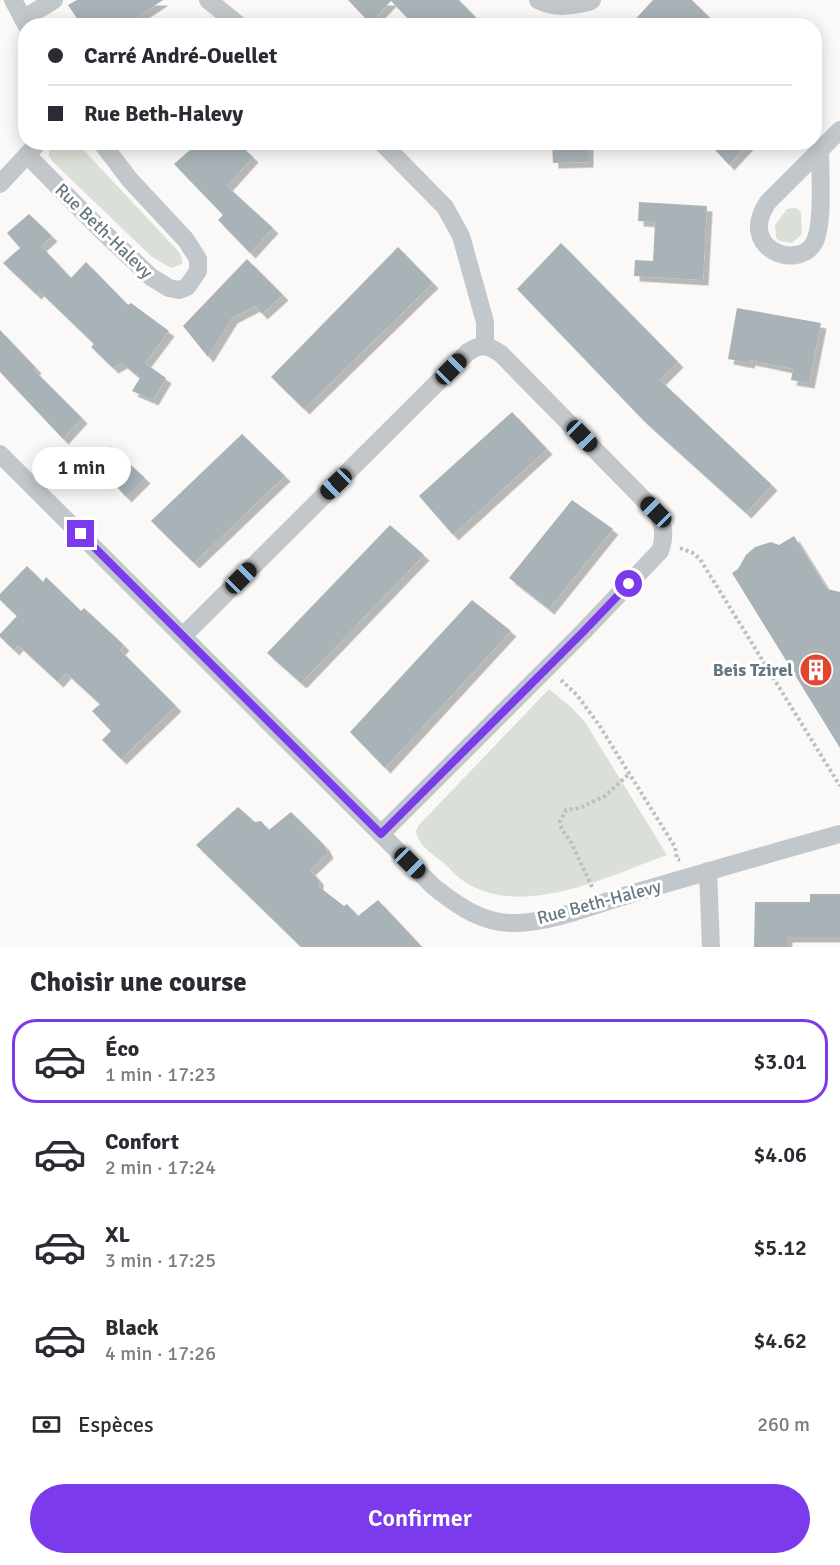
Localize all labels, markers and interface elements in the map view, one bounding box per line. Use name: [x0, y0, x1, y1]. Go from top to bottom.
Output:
text: Carré André-Ouellet: [84, 42, 277, 69]
text: Rue Beth-Halevy: [84, 100, 243, 127]
street label: Rue Beth-Halevy: [51, 179, 158, 284]
car: [432, 350, 470, 388]
car: [563, 417, 601, 455]
callout: 1 min: [32, 447, 130, 489]
text: 1 min: [58, 455, 105, 480]
car: [317, 465, 355, 503]
car: [637, 493, 675, 531]
route end: [67, 520, 94, 547]
car: [222, 559, 260, 597]
route start: [615, 570, 642, 597]
building icon: Beis Tzirel: [798, 652, 834, 688]
place label: Beis Tzirel: [713, 659, 793, 681]
car: [391, 844, 429, 882]
street label: Rue Beth-Halevy: [535, 875, 664, 929]
text: Choisir une course: [30, 966, 247, 999]
icon: car: [33, 1034, 87, 1088]
text: Éco: [105, 1035, 139, 1062]
text: $3.01: [753, 1048, 807, 1075]
text: 1 min · 17:23: [105, 1062, 216, 1087]
icon: car: [33, 1127, 87, 1181]
text: Confort: [105, 1128, 179, 1155]
text: $4.06: [753, 1141, 807, 1168]
text: 2 min · 17:24: [105, 1155, 216, 1180]
icon: car: [33, 1220, 87, 1274]
text: XL: [105, 1221, 130, 1248]
text: $5.12: [753, 1234, 807, 1261]
text: 3 min · 17:25: [105, 1248, 216, 1273]
icon: car: [33, 1313, 87, 1367]
text: Black: [105, 1314, 159, 1341]
text: $4.62: [753, 1327, 807, 1354]
text: 4 min · 17:26: [105, 1341, 216, 1366]
icon: cash: [30, 1408, 63, 1441]
text: Espèces: [78, 1411, 154, 1438]
text: 260 m: [757, 1412, 810, 1437]
button: Confirmer: [30, 1484, 810, 1553]

